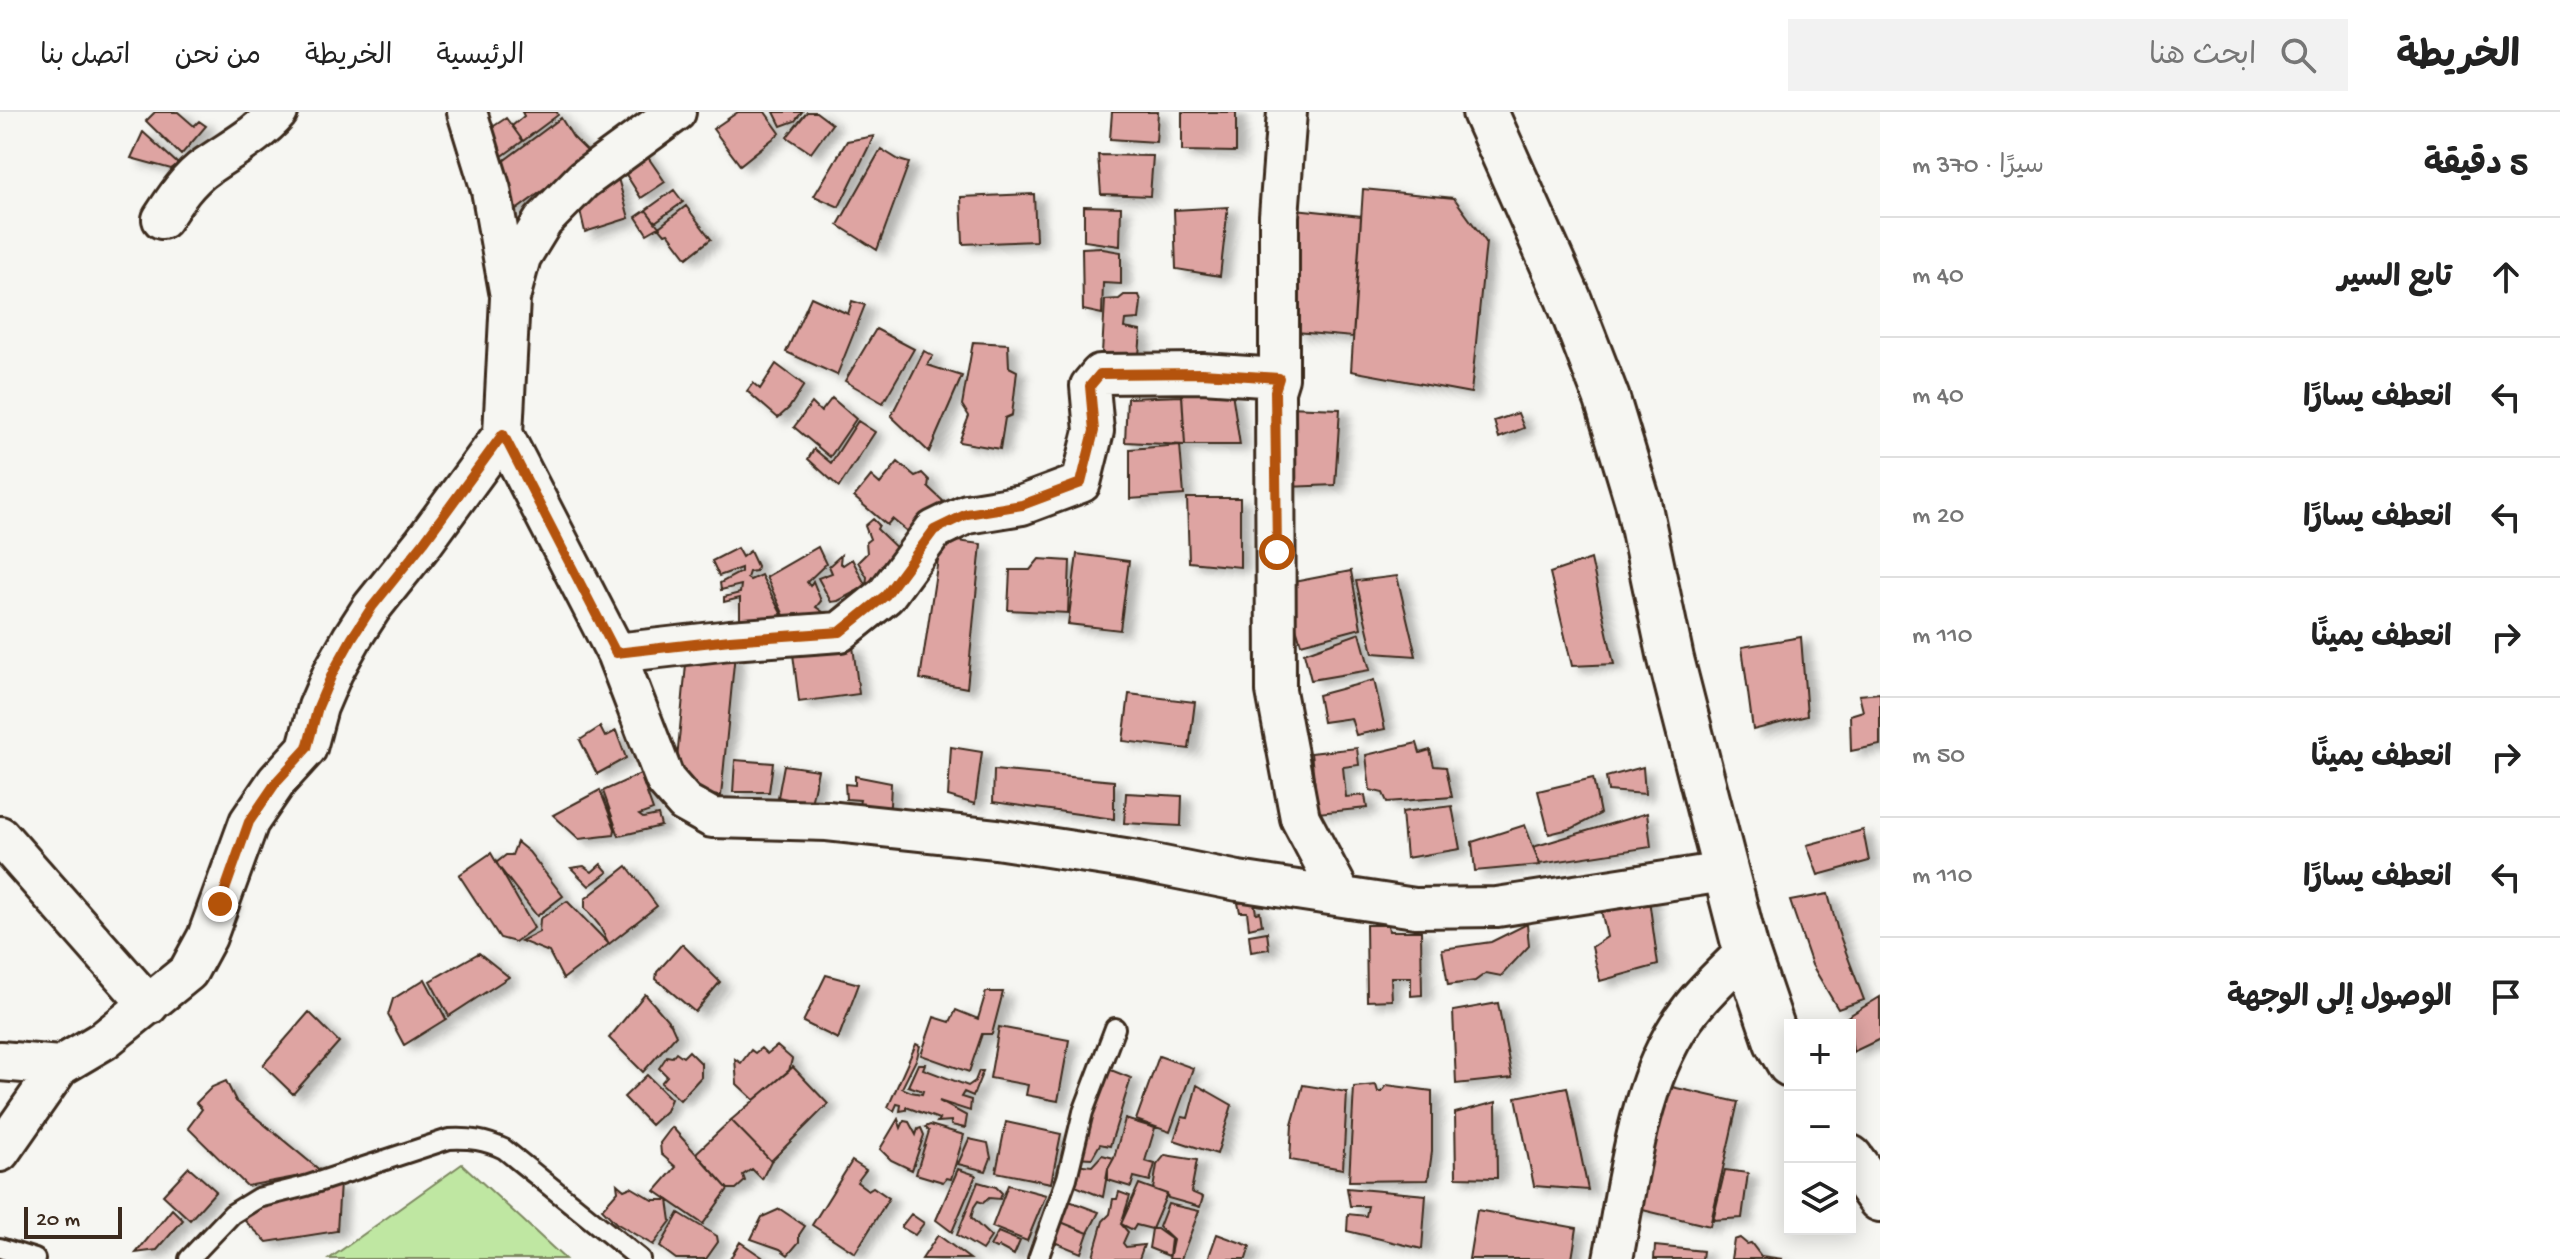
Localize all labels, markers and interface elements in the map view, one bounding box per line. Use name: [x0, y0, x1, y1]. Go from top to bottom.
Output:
search box: [1788, 19, 2348, 91]
icon: search: [2276, 33, 2320, 77]
text: الخريطة: [2396, 37, 2520, 81]
text: ابحث هنا: [2149, 40, 2256, 75]
text: اتصل بنا: [40, 41, 130, 74]
text: من نحن: [174, 41, 261, 74]
text: الخريطة: [305, 41, 392, 74]
text: الرئيسية: [436, 41, 524, 74]
text: 5 دقيقة: [2424, 147, 2528, 187]
text: سيرًا · 370 m: [1912, 152, 2044, 183]
icon: ahead: [2484, 255, 2528, 299]
text: 40 m: [1912, 262, 1964, 293]
text: تابع السير: [2338, 262, 2452, 297]
icon: left: [2484, 375, 2528, 419]
text: 40 m: [1912, 382, 1964, 413]
text: انعطف يسارًا: [2303, 382, 2452, 417]
icon: left: [2484, 495, 2528, 539]
text: 20 m: [1912, 502, 1964, 533]
text: انعطف يسارًا: [2303, 502, 2452, 537]
route start: [1259, 534, 1295, 570]
icon: right: [2484, 615, 2528, 659]
text: 110 m: [1912, 622, 1972, 653]
text: انعطف يمينًا: [2311, 622, 2452, 657]
icon: right: [2484, 735, 2528, 779]
text: 50 m: [1912, 742, 1965, 773]
text: انعطف يمينًا: [2311, 742, 2452, 777]
icon: left: [2484, 855, 2528, 899]
text: 110 m: [1912, 862, 1972, 893]
text: انعطف يسارًا: [2303, 862, 2452, 897]
route end: [202, 886, 238, 922]
icon: arrive: [2484, 975, 2528, 1019]
text: الوصول إلى الوجهة: [2227, 982, 2452, 1017]
map controls: [1784, 1019, 1856, 1235]
button: +: [1784, 1019, 1856, 1091]
button: −: [1784, 1091, 1856, 1163]
button: layers: [1784, 1163, 1856, 1235]
scale bar: [24, 1203, 122, 1239]
text: 20 m: [36, 1208, 80, 1234]

